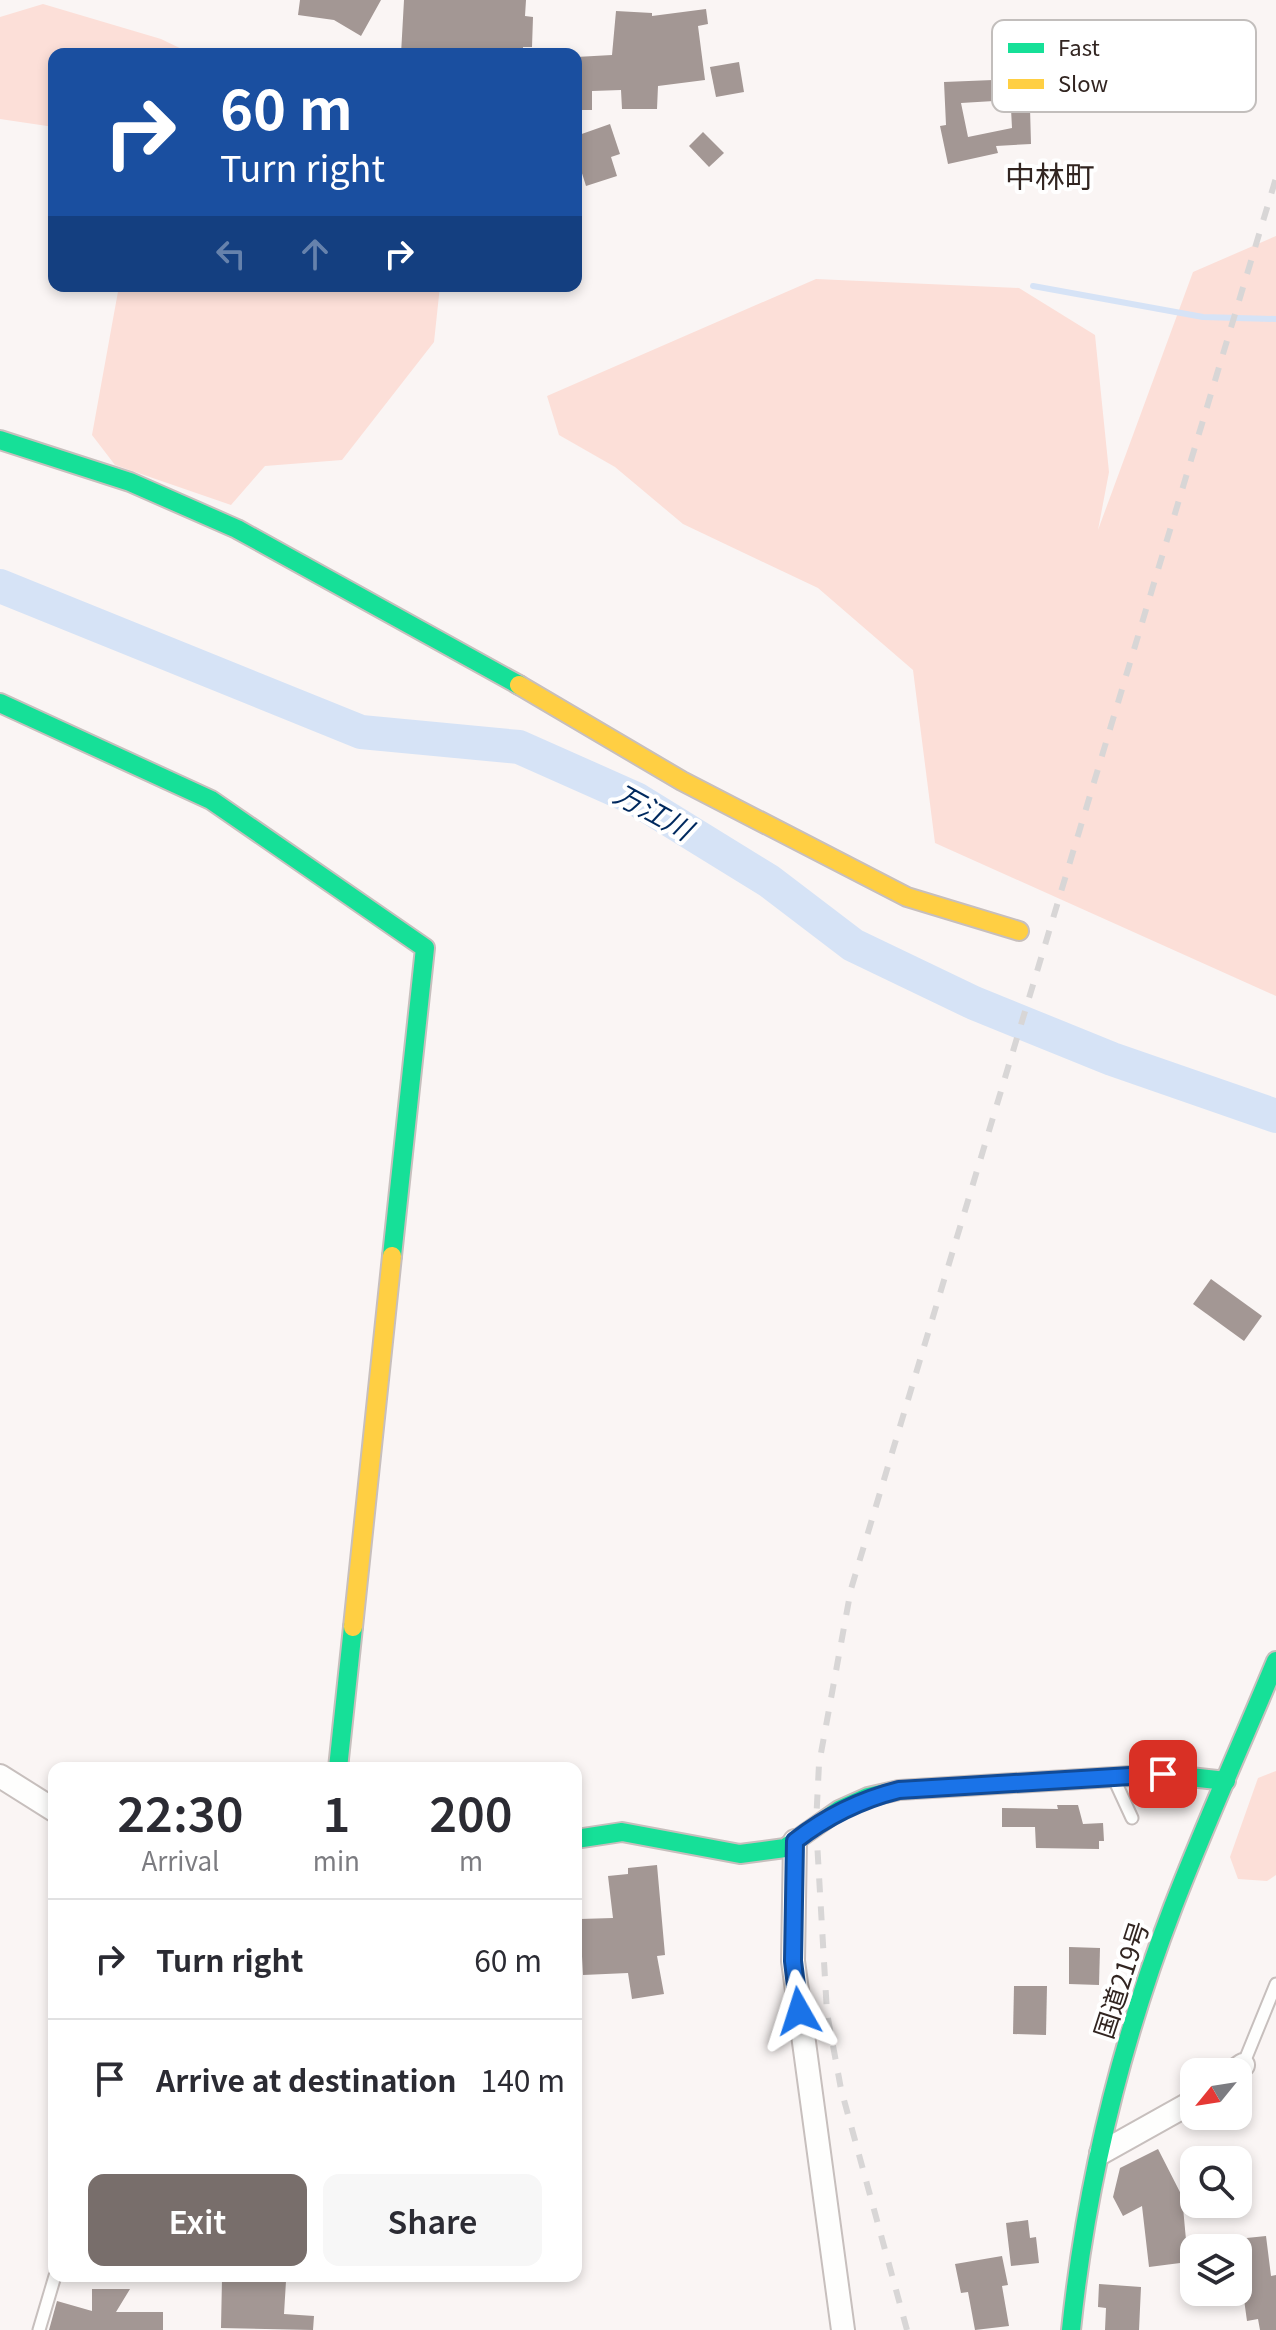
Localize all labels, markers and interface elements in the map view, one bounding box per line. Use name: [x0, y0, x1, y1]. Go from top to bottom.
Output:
legend: [992, 20, 1256, 112]
text: Fast: [1058, 30, 1100, 62]
text: 60 m: [220, 65, 353, 146]
text: Slow: [1058, 66, 1109, 98]
icon: right: [88, 80, 192, 184]
text: Turn right: [220, 140, 385, 192]
district label: 中林町: [1005, 153, 1095, 197]
icon: left: [209, 232, 253, 276]
icon: ahead: [293, 232, 337, 276]
icon: right: [377, 232, 421, 276]
water label: 万江川: [608, 772, 703, 850]
pin: [1129, 1740, 1197, 1808]
icon: arrive: [1141, 1752, 1185, 1796]
text: 22:30: [117, 1776, 244, 1846]
text: 1: [322, 1776, 350, 1846]
text: 200: [429, 1776, 513, 1846]
text: Arrival: [141, 1841, 219, 1878]
text: min: [313, 1841, 360, 1878]
text: m: [459, 1841, 483, 1878]
street label: 国道219号: [1083, 1916, 1156, 2043]
icon: right: [88, 1937, 132, 1981]
text: Turn right: [156, 1937, 303, 1981]
text: 60 m: [474, 1937, 542, 1981]
position arrow: [757, 1969, 841, 2053]
icon: arrive: [88, 2057, 132, 2101]
text: Arrive at destination: [156, 2057, 457, 2101]
text: 140 m: [481, 2057, 565, 2101]
north arrow: [1180, 2058, 1252, 2130]
map controls: [1180, 2058, 1252, 2306]
button: search: [1180, 2146, 1252, 2218]
button: Exit: [88, 2174, 307, 2266]
button: Share: [323, 2174, 542, 2266]
button: layers: [1180, 2234, 1252, 2306]

